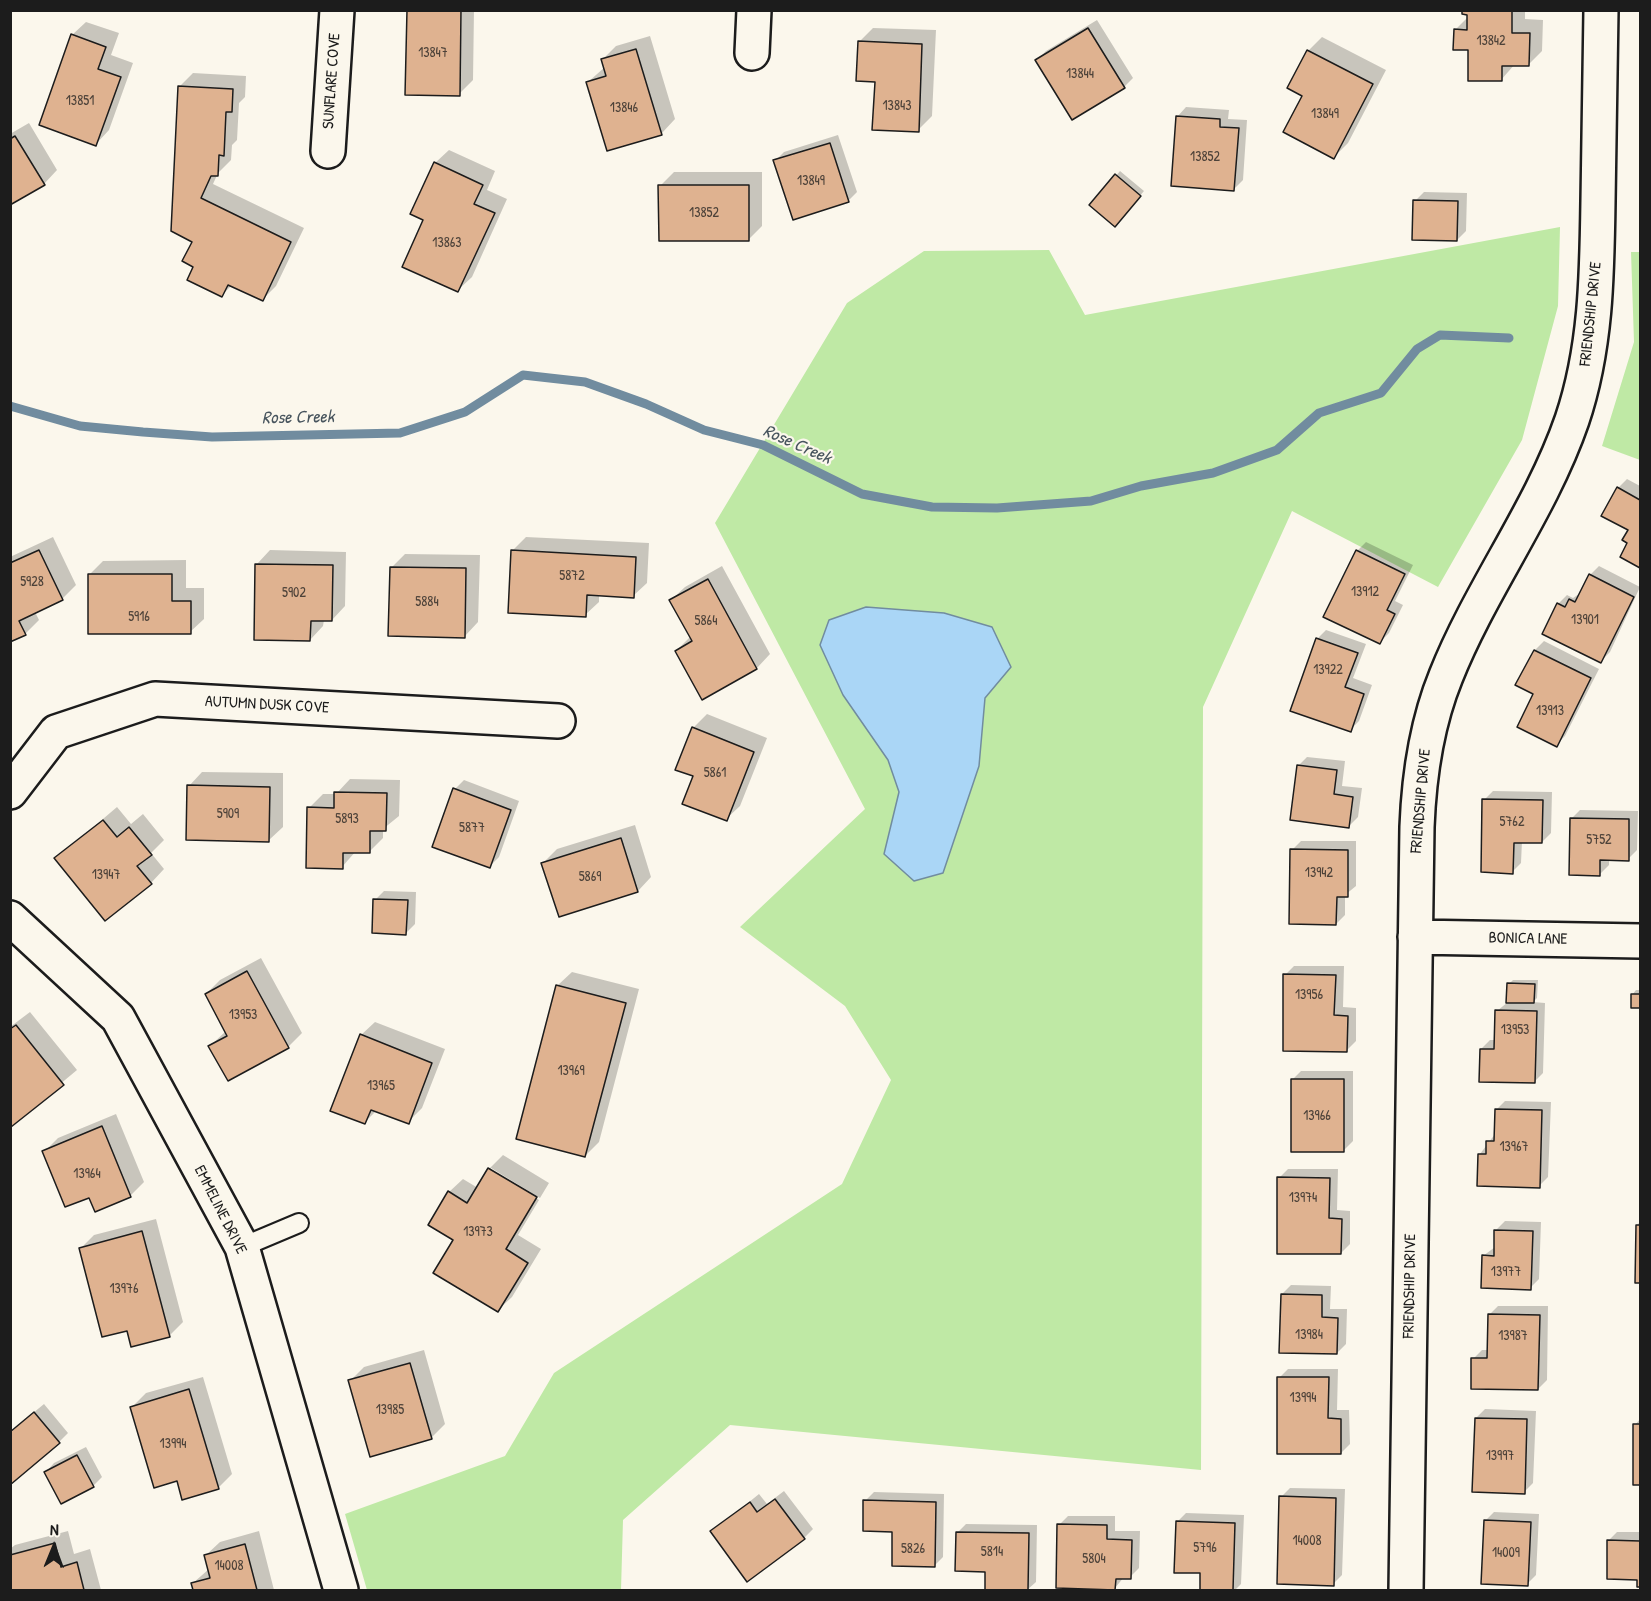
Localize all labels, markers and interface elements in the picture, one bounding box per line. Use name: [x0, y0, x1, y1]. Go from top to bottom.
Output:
street label: SUNFLARE COVE: [319, 32, 345, 130]
house number: 13842: [1476, 33, 1506, 49]
house number: 13847: [418, 45, 448, 61]
house number: 13844: [1066, 66, 1094, 82]
house number: 13851: [66, 93, 94, 109]
house number: 13843: [883, 98, 911, 114]
house number: 13846: [610, 100, 638, 116]
house number: 13849: [1311, 106, 1339, 122]
house number: 13852: [1190, 149, 1220, 165]
house number: 13849: [797, 173, 825, 189]
house number: 13852: [689, 205, 719, 221]
house number: 13863: [432, 235, 462, 251]
street label: FRIENDSHIP DRIVE: [1576, 261, 1606, 367]
water label: Rose Creek: [262, 407, 334, 429]
water label: Rose Creek: [760, 420, 834, 470]
house number: 5872: [559, 568, 585, 584]
house number: 5928: [20, 574, 44, 590]
house number: 13912: [1351, 584, 1379, 600]
house number: 5902: [282, 585, 306, 601]
house number: 5884: [415, 594, 439, 610]
house number: 5916: [128, 609, 150, 625]
house number: 13901: [1571, 612, 1599, 628]
house number: 5864: [695, 613, 717, 629]
house number: 13922: [1313, 662, 1343, 678]
street label: AUTUMN DUSK COVE: [205, 692, 329, 718]
house number: 13913: [1536, 703, 1564, 719]
street label: FRIENDSHIP DRIVE: [1407, 748, 1435, 854]
house number: 5861: [704, 765, 726, 781]
house number: 5909: [217, 806, 239, 822]
house number: 5893: [335, 811, 359, 827]
house number: 5762: [1500, 814, 1524, 830]
house number: 5877: [459, 820, 485, 836]
house number: 5752: [1586, 832, 1612, 848]
house number: 13942: [1305, 865, 1333, 881]
house number: 13947: [92, 867, 120, 883]
house number: 5869: [579, 869, 601, 885]
street label: BONICA LANE: [1488, 929, 1568, 949]
house number: 13956: [1295, 987, 1323, 1003]
house number: 13953: [229, 1007, 257, 1023]
house number: 13953: [1501, 1022, 1529, 1038]
house number: 13969: [557, 1063, 585, 1079]
house number: 13965: [367, 1078, 395, 1094]
house number: 13966: [1303, 1108, 1331, 1124]
house number: 13967: [1499, 1139, 1529, 1155]
street label: EMMELINE DRIVE: [189, 1162, 251, 1258]
house number: 13964: [73, 1166, 101, 1182]
house number: 13974: [1289, 1190, 1317, 1206]
house number: 13973: [463, 1224, 493, 1240]
street label: FRIENDSHIP DRIVE: [1399, 1233, 1421, 1339]
house number: 13977: [1491, 1264, 1521, 1280]
house number: 13976: [109, 1281, 139, 1297]
house number: 13984: [1295, 1327, 1323, 1343]
house number: 13987: [1498, 1328, 1528, 1344]
house number: 13994: [1290, 1390, 1316, 1406]
house number: 13985: [376, 1402, 404, 1418]
house number: 13994: [160, 1436, 186, 1452]
house number: 13997: [1486, 1448, 1514, 1464]
north arrow: [24, 1517, 84, 1577]
text: N: [50, 1518, 59, 1540]
house number: 14008: [1293, 1533, 1321, 1549]
house number: 5796: [1193, 1540, 1217, 1556]
house number: 5826: [901, 1541, 925, 1557]
house number: 5814: [981, 1544, 1003, 1560]
house number: 14009: [1492, 1545, 1520, 1561]
house number: 5804: [1082, 1551, 1106, 1567]
house number: 14008: [215, 1558, 243, 1574]

